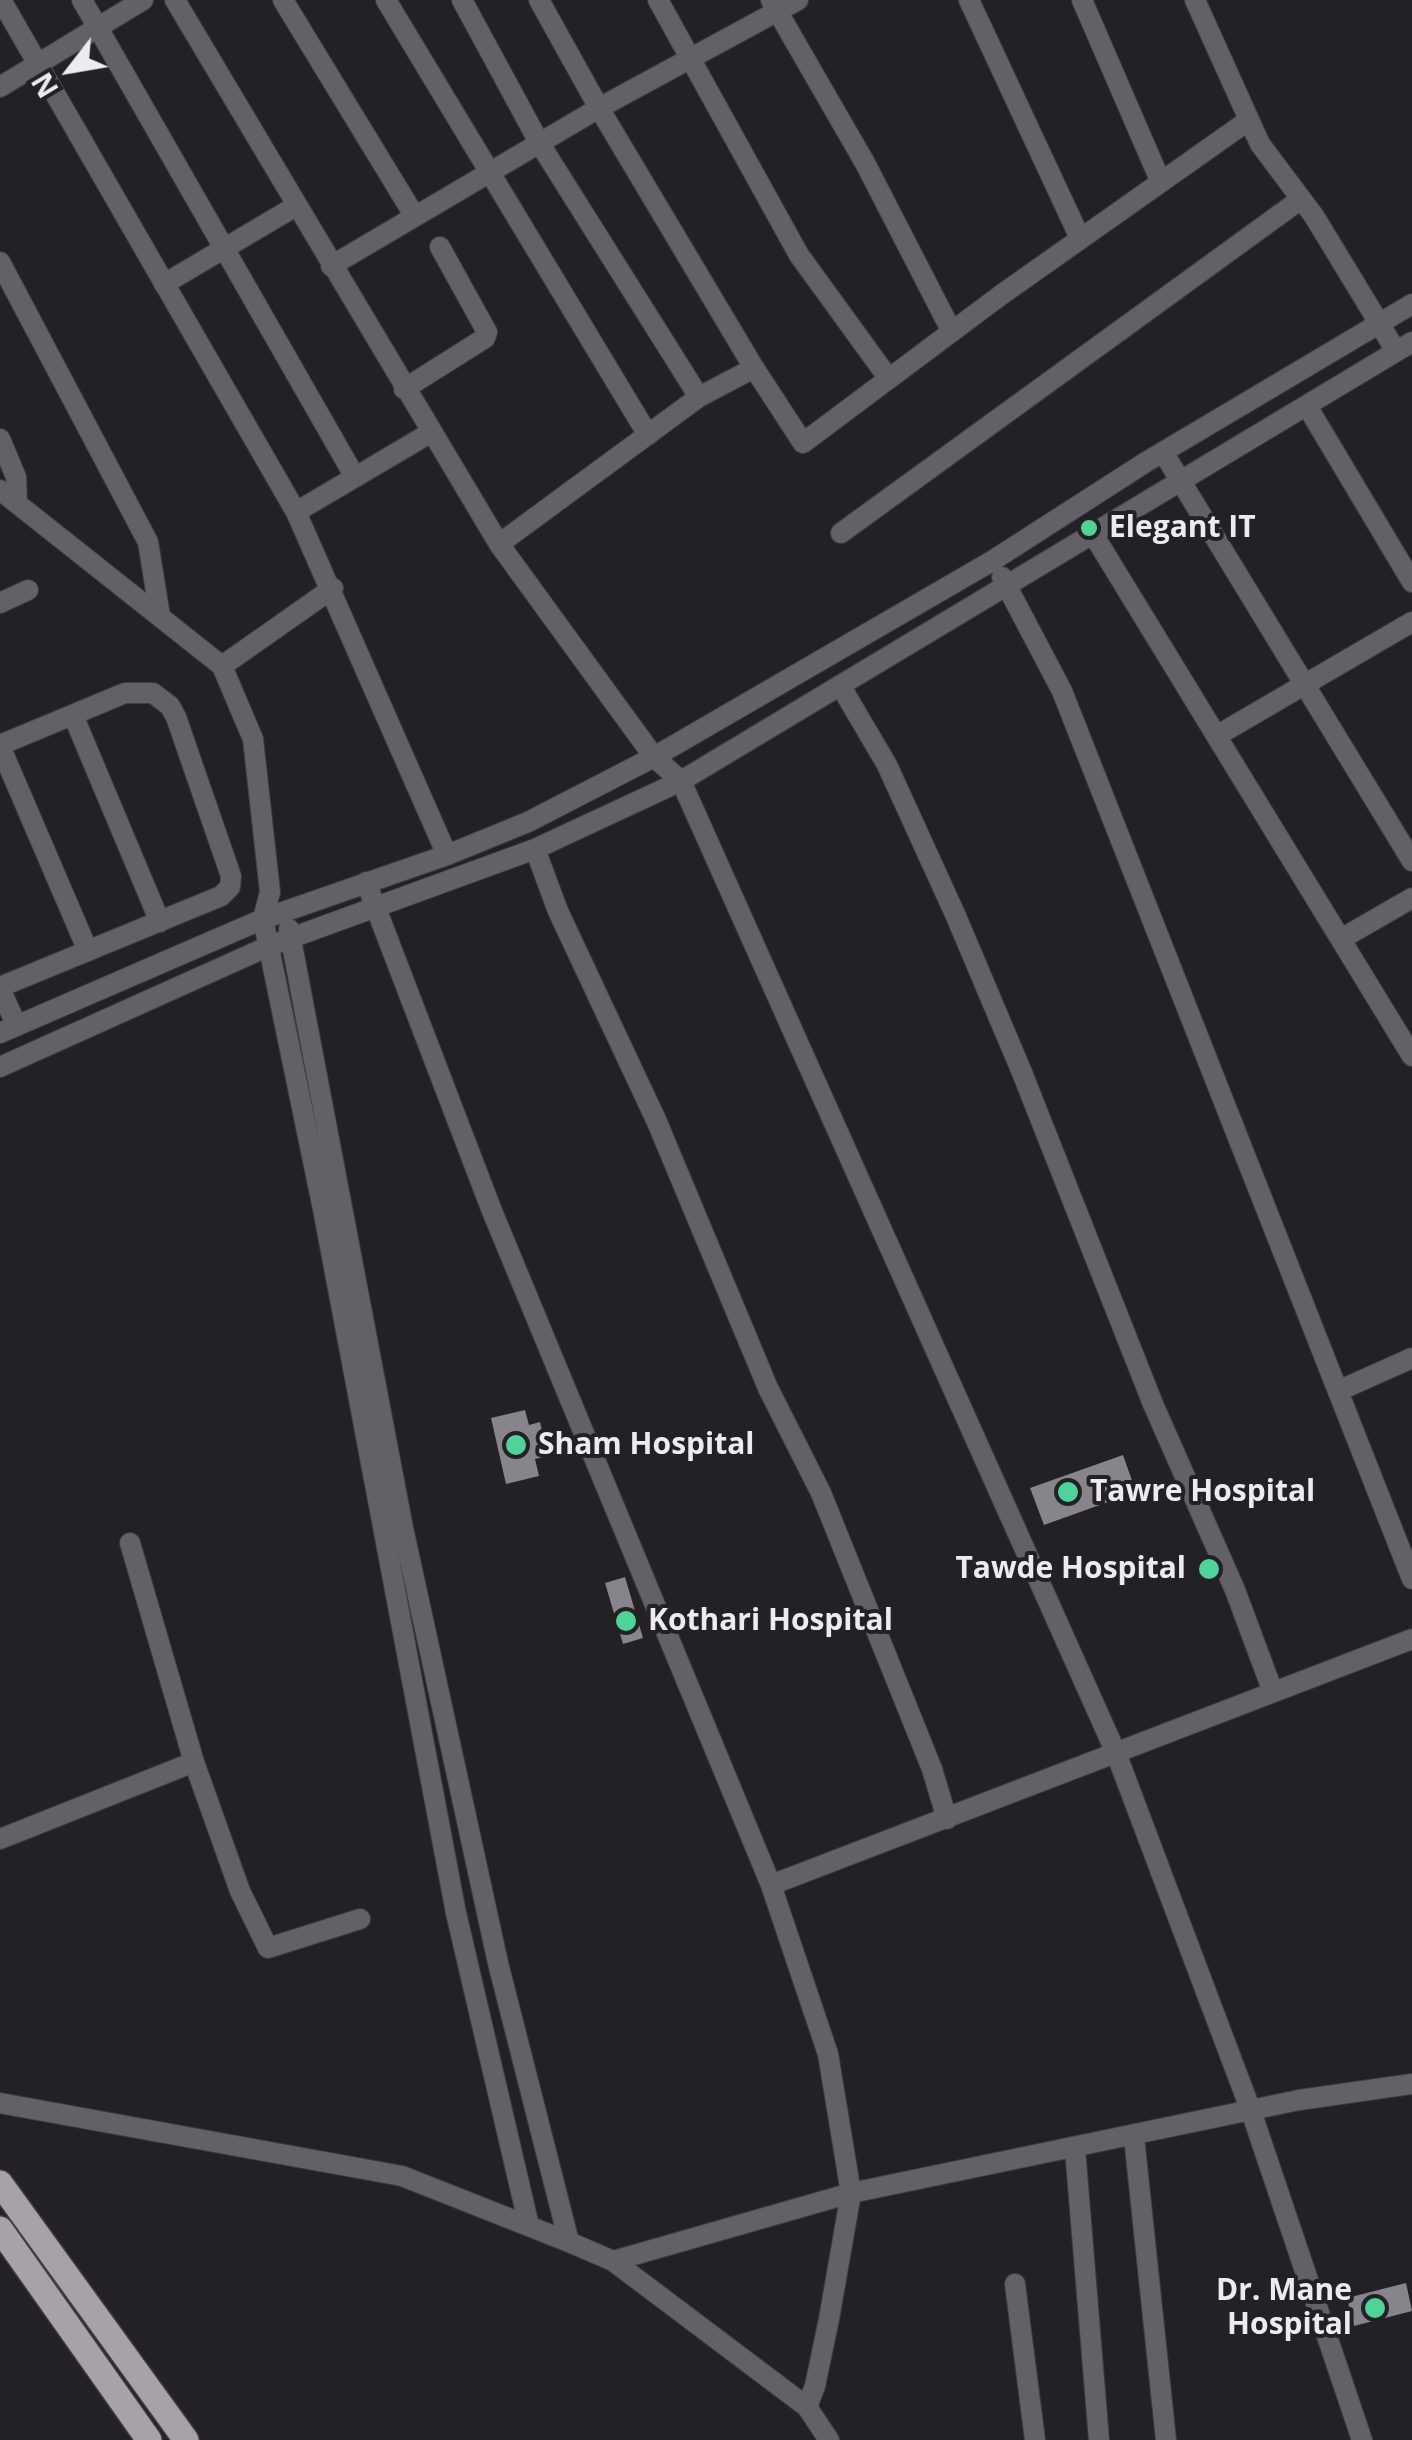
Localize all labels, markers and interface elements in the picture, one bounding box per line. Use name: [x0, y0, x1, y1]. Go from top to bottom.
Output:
north arrow: [20, 20, 120, 120]
text: N: [22, 66, 66, 105]
place label: Elegant IT: [1109, 510, 1256, 546]
marker: Elegant IT: [1078, 517, 1100, 539]
place label: Sham Hospital: [538, 1427, 754, 1463]
marker: Sham Hospital: [503, 1432, 529, 1458]
place label: Tawre Hospital: [1090, 1474, 1315, 1510]
marker: Tawre Hospital: [1055, 1479, 1081, 1505]
place label: Tawde Hospital: [955, 1551, 1186, 1587]
marker: Tawde Hospital: [1196, 1556, 1222, 1582]
place label: Kothari Hospital: [648, 1603, 893, 1639]
marker: Kothari Hospital: [613, 1608, 639, 1634]
place label: Dr. Mane Hospital: [1216, 2273, 1352, 2344]
marker: Dr. Mane Hospital: [1362, 2295, 1388, 2321]

